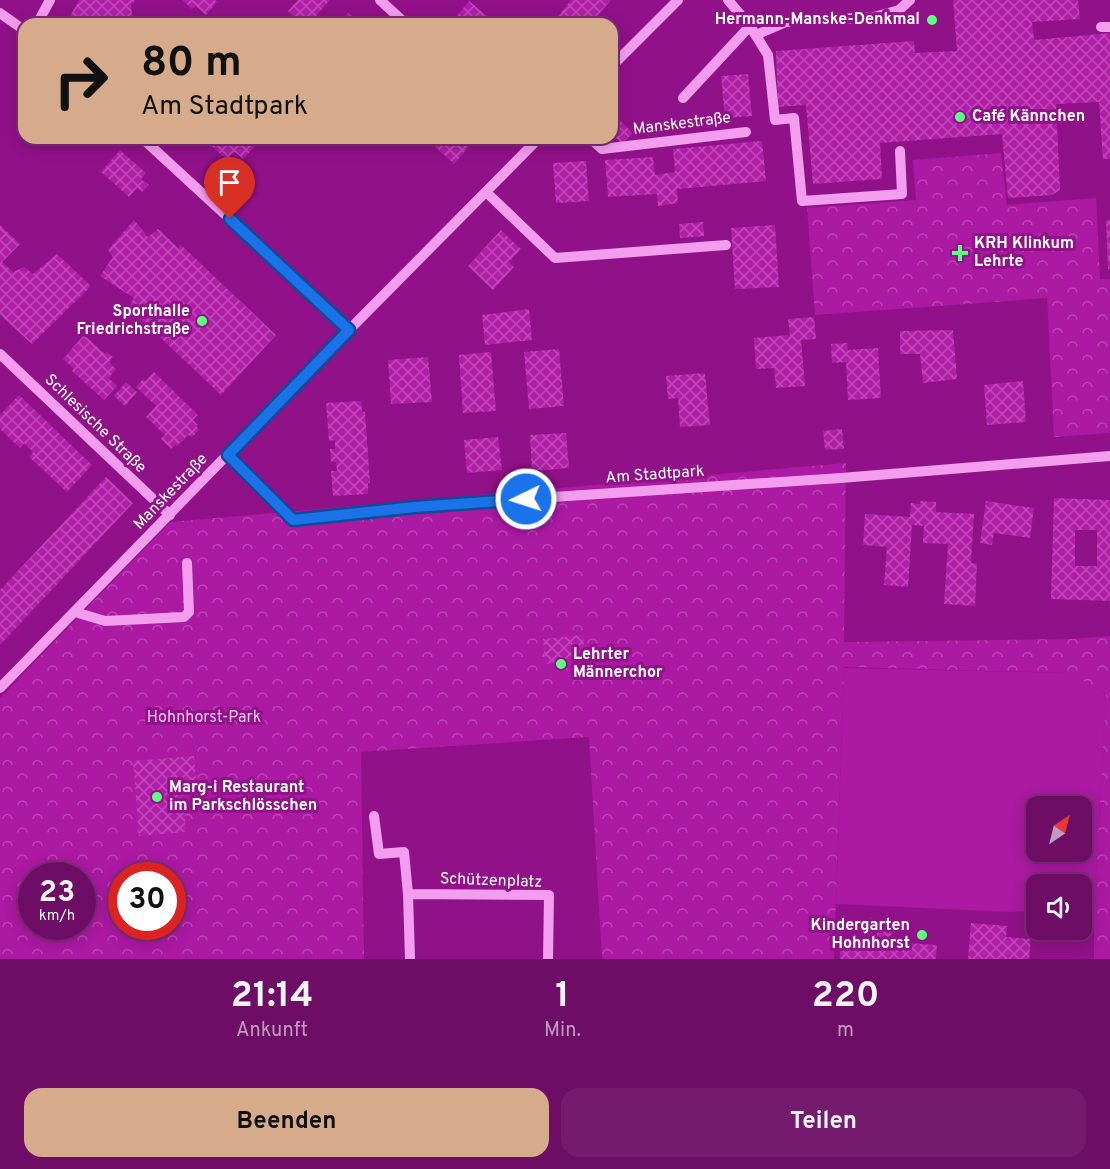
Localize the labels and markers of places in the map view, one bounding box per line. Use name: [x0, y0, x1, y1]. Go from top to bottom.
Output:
place label: Hermann-Manske-Denkmal: [715, 10, 920, 30]
marker: Hermann-Manske-Denkmal: [925, 13, 939, 27]
place label: Café Kännchen: [972, 107, 1085, 127]
marker: Café Kännchen: [953, 110, 967, 124]
pin: [204, 157, 255, 219]
place label: KRH Klinkum Lehrte: [974, 234, 1074, 272]
marker: KRH Klinkum Lehrte: [951, 244, 969, 262]
place label: Sporthalle Friedrichstraße: [77, 302, 190, 340]
marker: Sporthalle Friedrichstraße: [195, 314, 209, 328]
place label: Lehrter Männerchor: [573, 645, 663, 683]
marker: Lehrter Männerchor: [554, 657, 568, 671]
place label: Marg-i Restaurant im Parkschlösschen: [169, 778, 317, 816]
marker: Marg-i Restaurant im Parkschlösschen: [150, 790, 164, 804]
place label: Kindergarten Hohnhorst: [811, 916, 910, 954]
marker: Kindergarten Hohnhorst: [915, 928, 929, 942]

